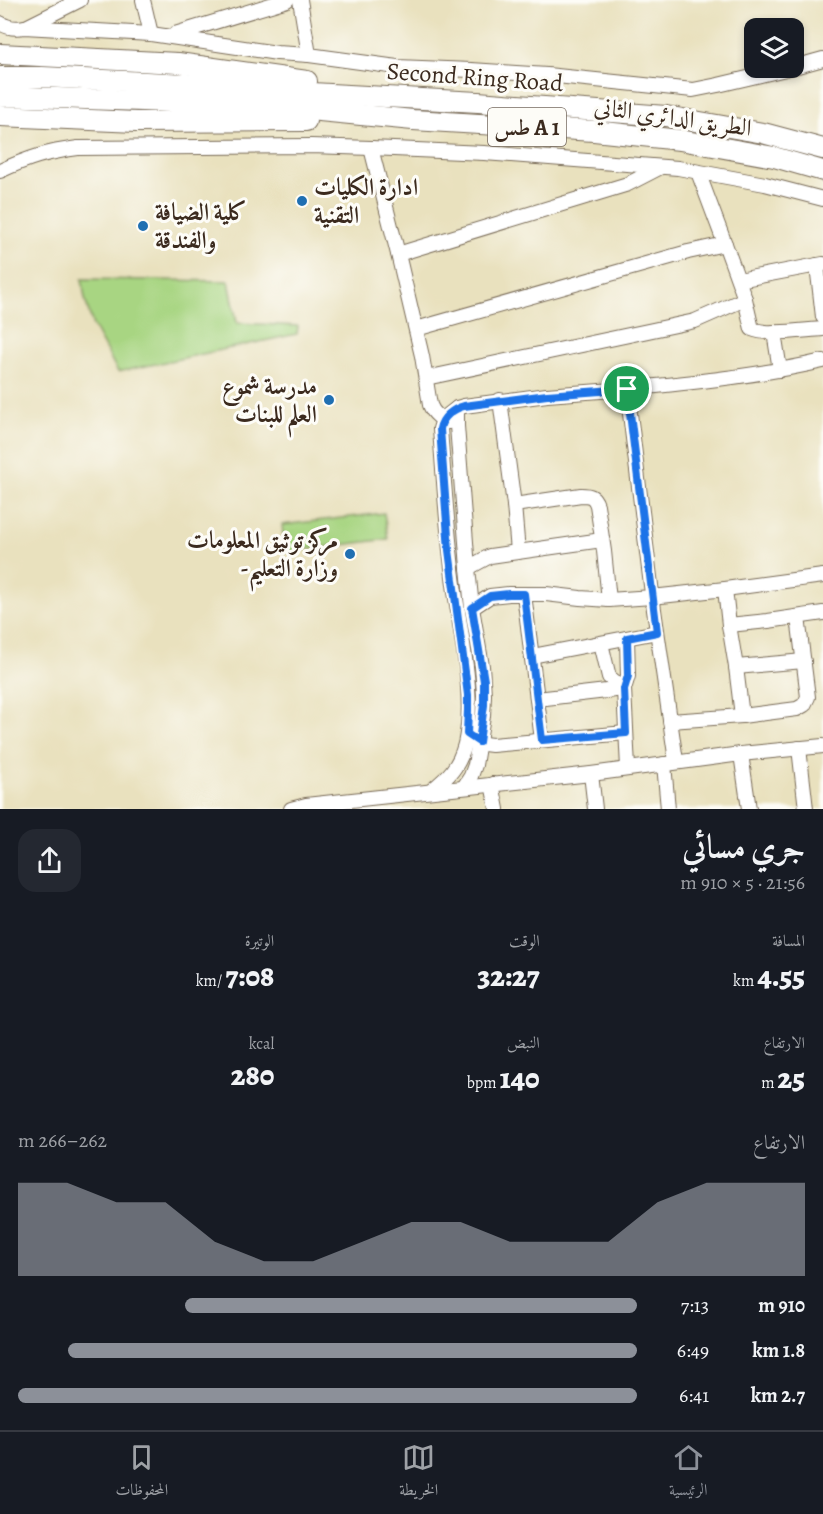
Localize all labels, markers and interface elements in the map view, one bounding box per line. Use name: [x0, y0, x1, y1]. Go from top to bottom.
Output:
map controls: [744, 18, 804, 78]
button: layers: [744, 18, 804, 78]
street label: Second Ring Road: [386, 55, 564, 99]
street label: الطريق الدائري الثاني: [592, 90, 754, 147]
road number: طس A 1: [488, 108, 566, 146]
place label: ادارة الكليات التقنية: [314, 171, 418, 231]
marker: ادارة الكليات التقنية: [295, 194, 309, 208]
place label: كلية الضيافة والفندقة: [155, 196, 247, 256]
marker: كلية الضيافة والفندقة: [136, 219, 150, 233]
pin: [601, 363, 652, 414]
place label: مدرسة شموع العلم للبنات: [222, 370, 317, 438]
icon: arrive: [610, 372, 643, 405]
marker: مدرسة شموع العلم للبنات: [322, 393, 336, 407]
place label: مركز توثيق المعلومات -وزارة التعليم: [187, 524, 338, 592]
marker: مركز توثيق المعلومات -وزارة التعليم: [343, 547, 357, 561]
text: جري مسائي: [682, 824, 805, 869]
button: share: [18, 829, 81, 892]
text: 21:56 · 5 × 910 m: [680, 869, 805, 896]
text: الوتيرة: [245, 930, 274, 952]
text: الوقت: [509, 930, 540, 952]
text: المسافة: [772, 930, 805, 952]
text: 7:08: [225, 956, 274, 996]
text: 32:27: [477, 956, 540, 996]
text: 4.55: [757, 956, 805, 996]
text: /km: [196, 970, 225, 992]
text: km: [733, 970, 757, 992]
text: النبض: [507, 1032, 540, 1054]
text: الارتفاع: [763, 1032, 805, 1054]
text: kcal: [249, 1033, 274, 1055]
text: 280: [231, 1055, 274, 1095]
text: 140: [500, 1058, 540, 1098]
text: 25: [778, 1058, 805, 1098]
text: bpm: [467, 1072, 500, 1094]
text: m: [761, 1072, 778, 1094]
text: 262–266 m: [18, 1127, 107, 1154]
text: الارتفاع: [753, 1129, 805, 1156]
text: 7:13: [681, 1292, 709, 1319]
text: 910 m: [758, 1292, 805, 1319]
text: 6:49: [677, 1337, 709, 1364]
text: 1.8 km: [752, 1337, 805, 1364]
text: 6:41: [679, 1382, 709, 1409]
text: 2.7 km: [751, 1382, 805, 1409]
tab: المحفوظات: [115, 1441, 168, 1505]
tab: الخريطة: [399, 1441, 438, 1505]
tab: الرئيسية: [669, 1441, 708, 1505]

